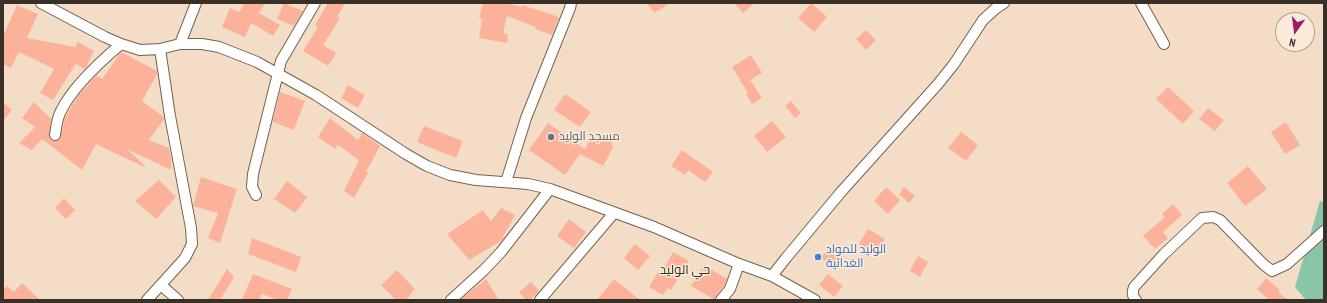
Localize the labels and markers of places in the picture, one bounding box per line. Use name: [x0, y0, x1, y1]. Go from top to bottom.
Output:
place label: مسجد الوليد: [559, 130, 620, 144]
marker: مسجد الوليد: [546, 132, 556, 142]
place label: الوليد للمواد الغدائية: [826, 243, 886, 271]
marker: الوليد للمواد الغدائية: [813, 252, 823, 262]

